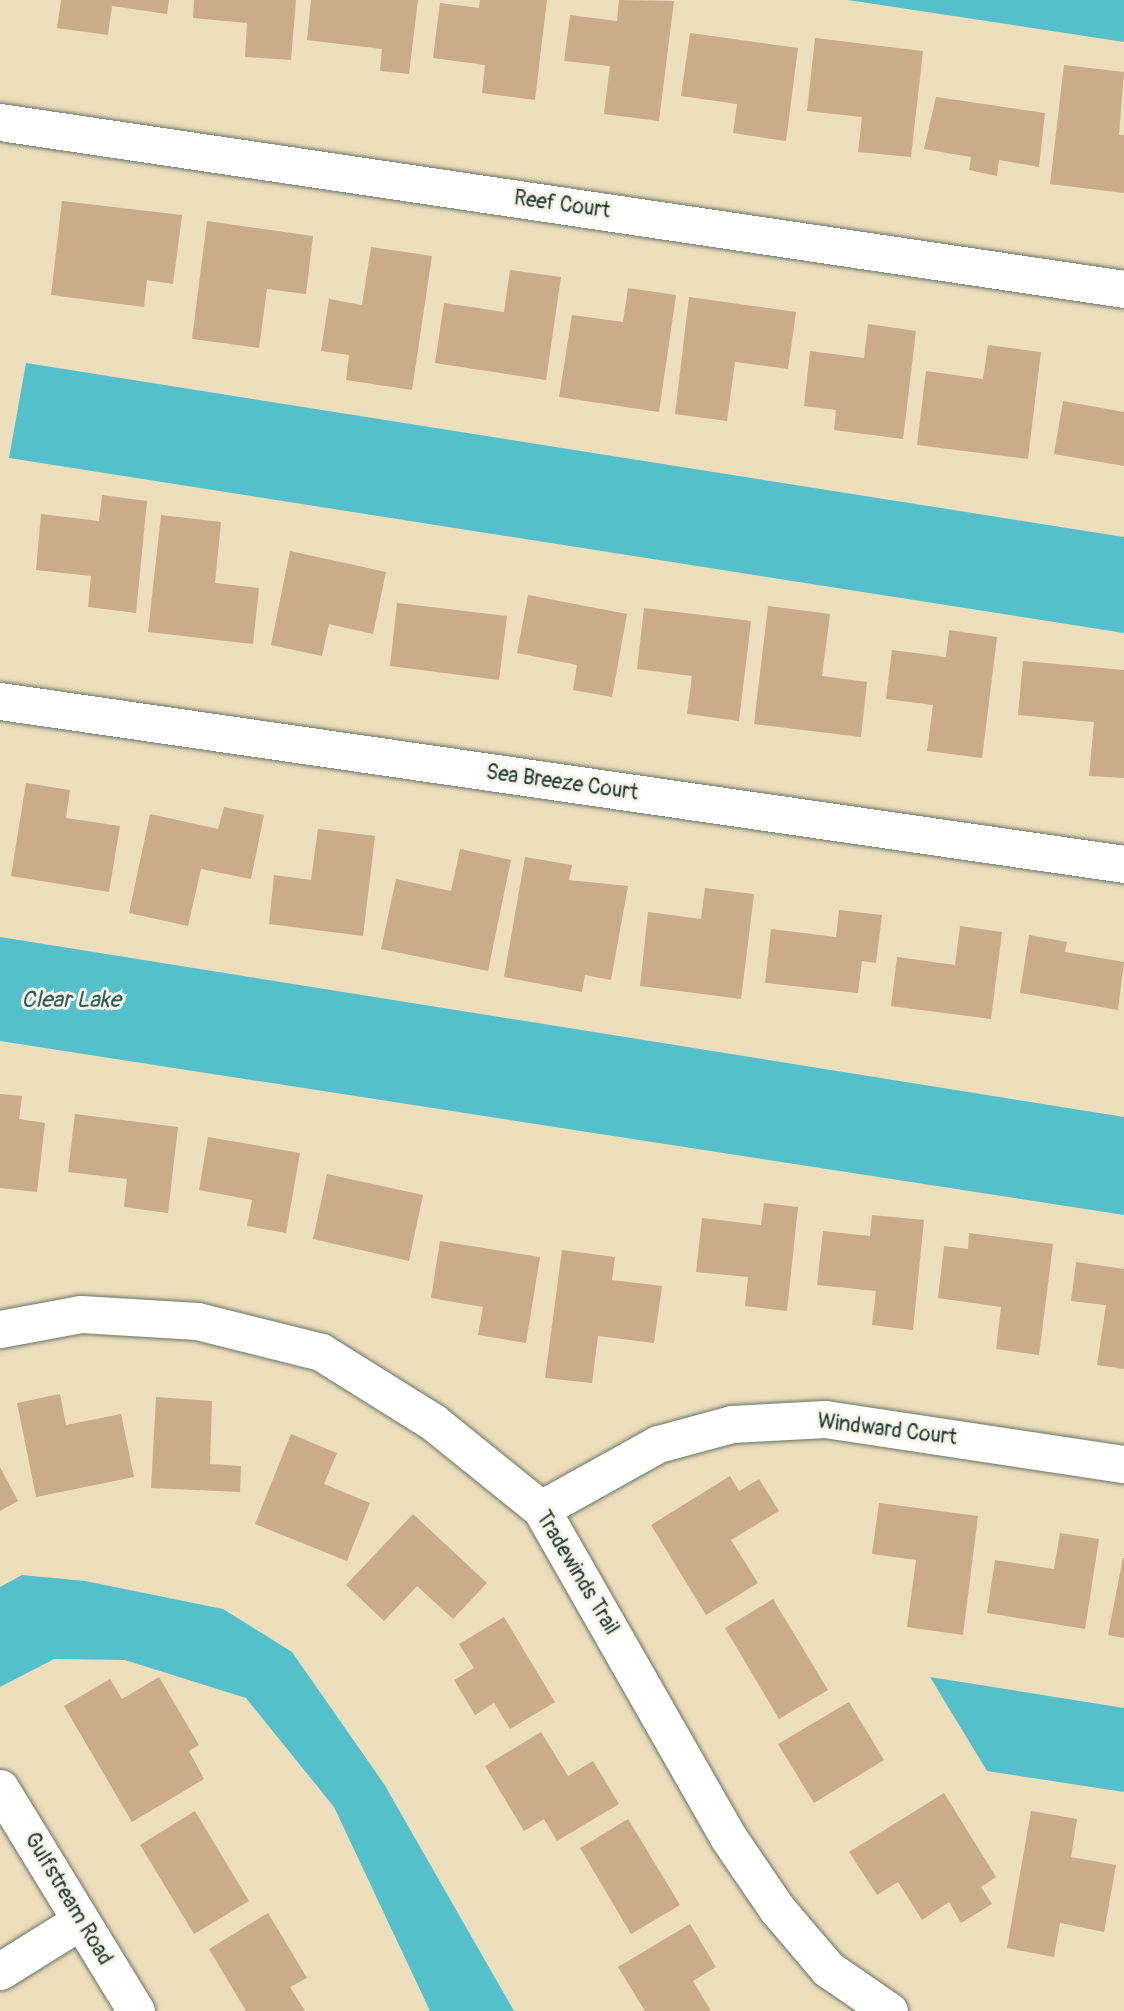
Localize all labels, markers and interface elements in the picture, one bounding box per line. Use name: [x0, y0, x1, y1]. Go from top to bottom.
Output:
street label: Reef Court: [512, 186, 612, 224]
street label: Sea Breeze Court: [484, 760, 640, 806]
water label: Clear Lake: [21, 986, 121, 1014]
street label: Windward Court: [816, 1409, 958, 1451]
street label: Tradewinds Trail: [530, 1507, 624, 1639]
street label: Gulfstream Road: [19, 1828, 117, 1970]

